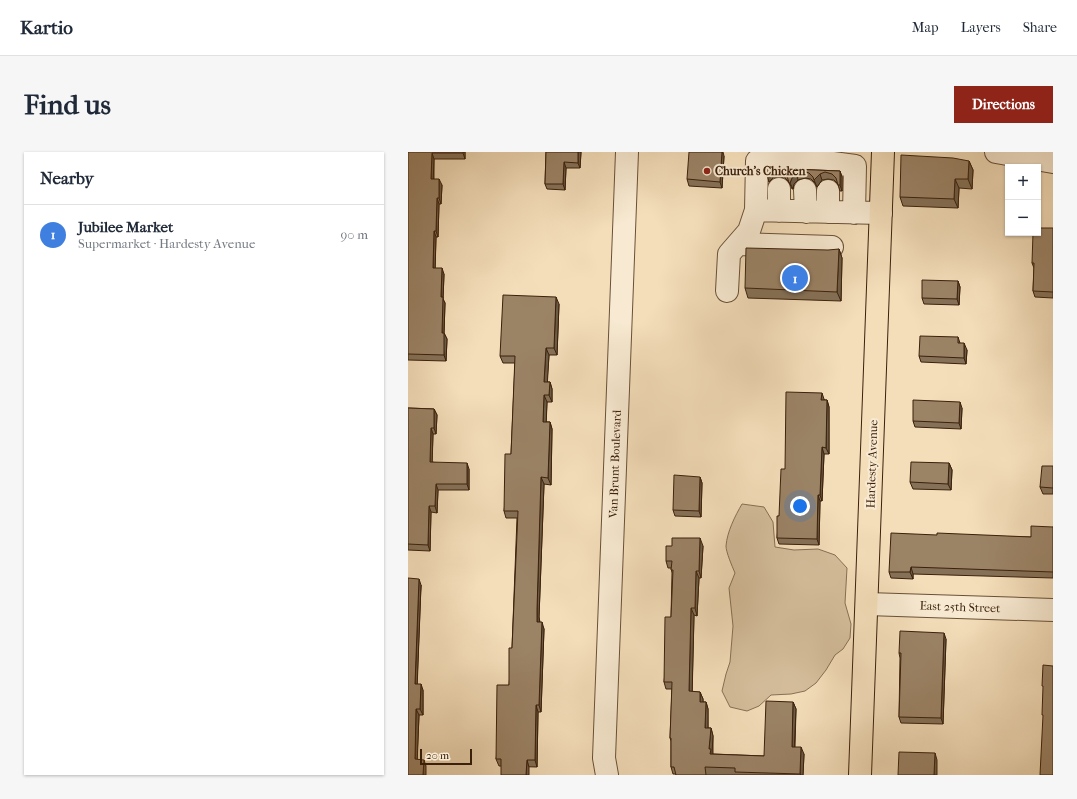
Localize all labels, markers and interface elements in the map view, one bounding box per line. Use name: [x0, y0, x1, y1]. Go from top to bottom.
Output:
text: Kartio: [20, 17, 73, 39]
text: Map: [912, 19, 939, 36]
text: Layers: [961, 19, 1001, 36]
text: Share: [1023, 19, 1057, 36]
button: Directions: [954, 86, 1053, 123]
text: Find us: [24, 88, 111, 121]
place label: Church's Chicken: [715, 164, 806, 178]
map controls: [1005, 164, 1041, 236]
button: +: [1005, 164, 1041, 200]
marker: Church's Chicken: [702, 166, 712, 176]
text: Nearby: [40, 168, 94, 188]
button: −: [1005, 200, 1041, 236]
text: Jubilee Market: [78, 218, 173, 236]
text: 1: [51, 227, 55, 242]
text: 90 m: [340, 227, 368, 242]
text: Supermarket · Hardesty Avenue: [78, 236, 255, 251]
pin: 1: [782, 263, 808, 293]
street label: Van Brunt Boulevard: [606, 409, 624, 519]
street label: Hardesty Avenue: [863, 419, 881, 509]
your location: [790, 496, 810, 516]
street label: East 25th Street: [919, 599, 1001, 615]
scale bar: [420, 747, 472, 766]
text: 20 m: [426, 749, 449, 762]

